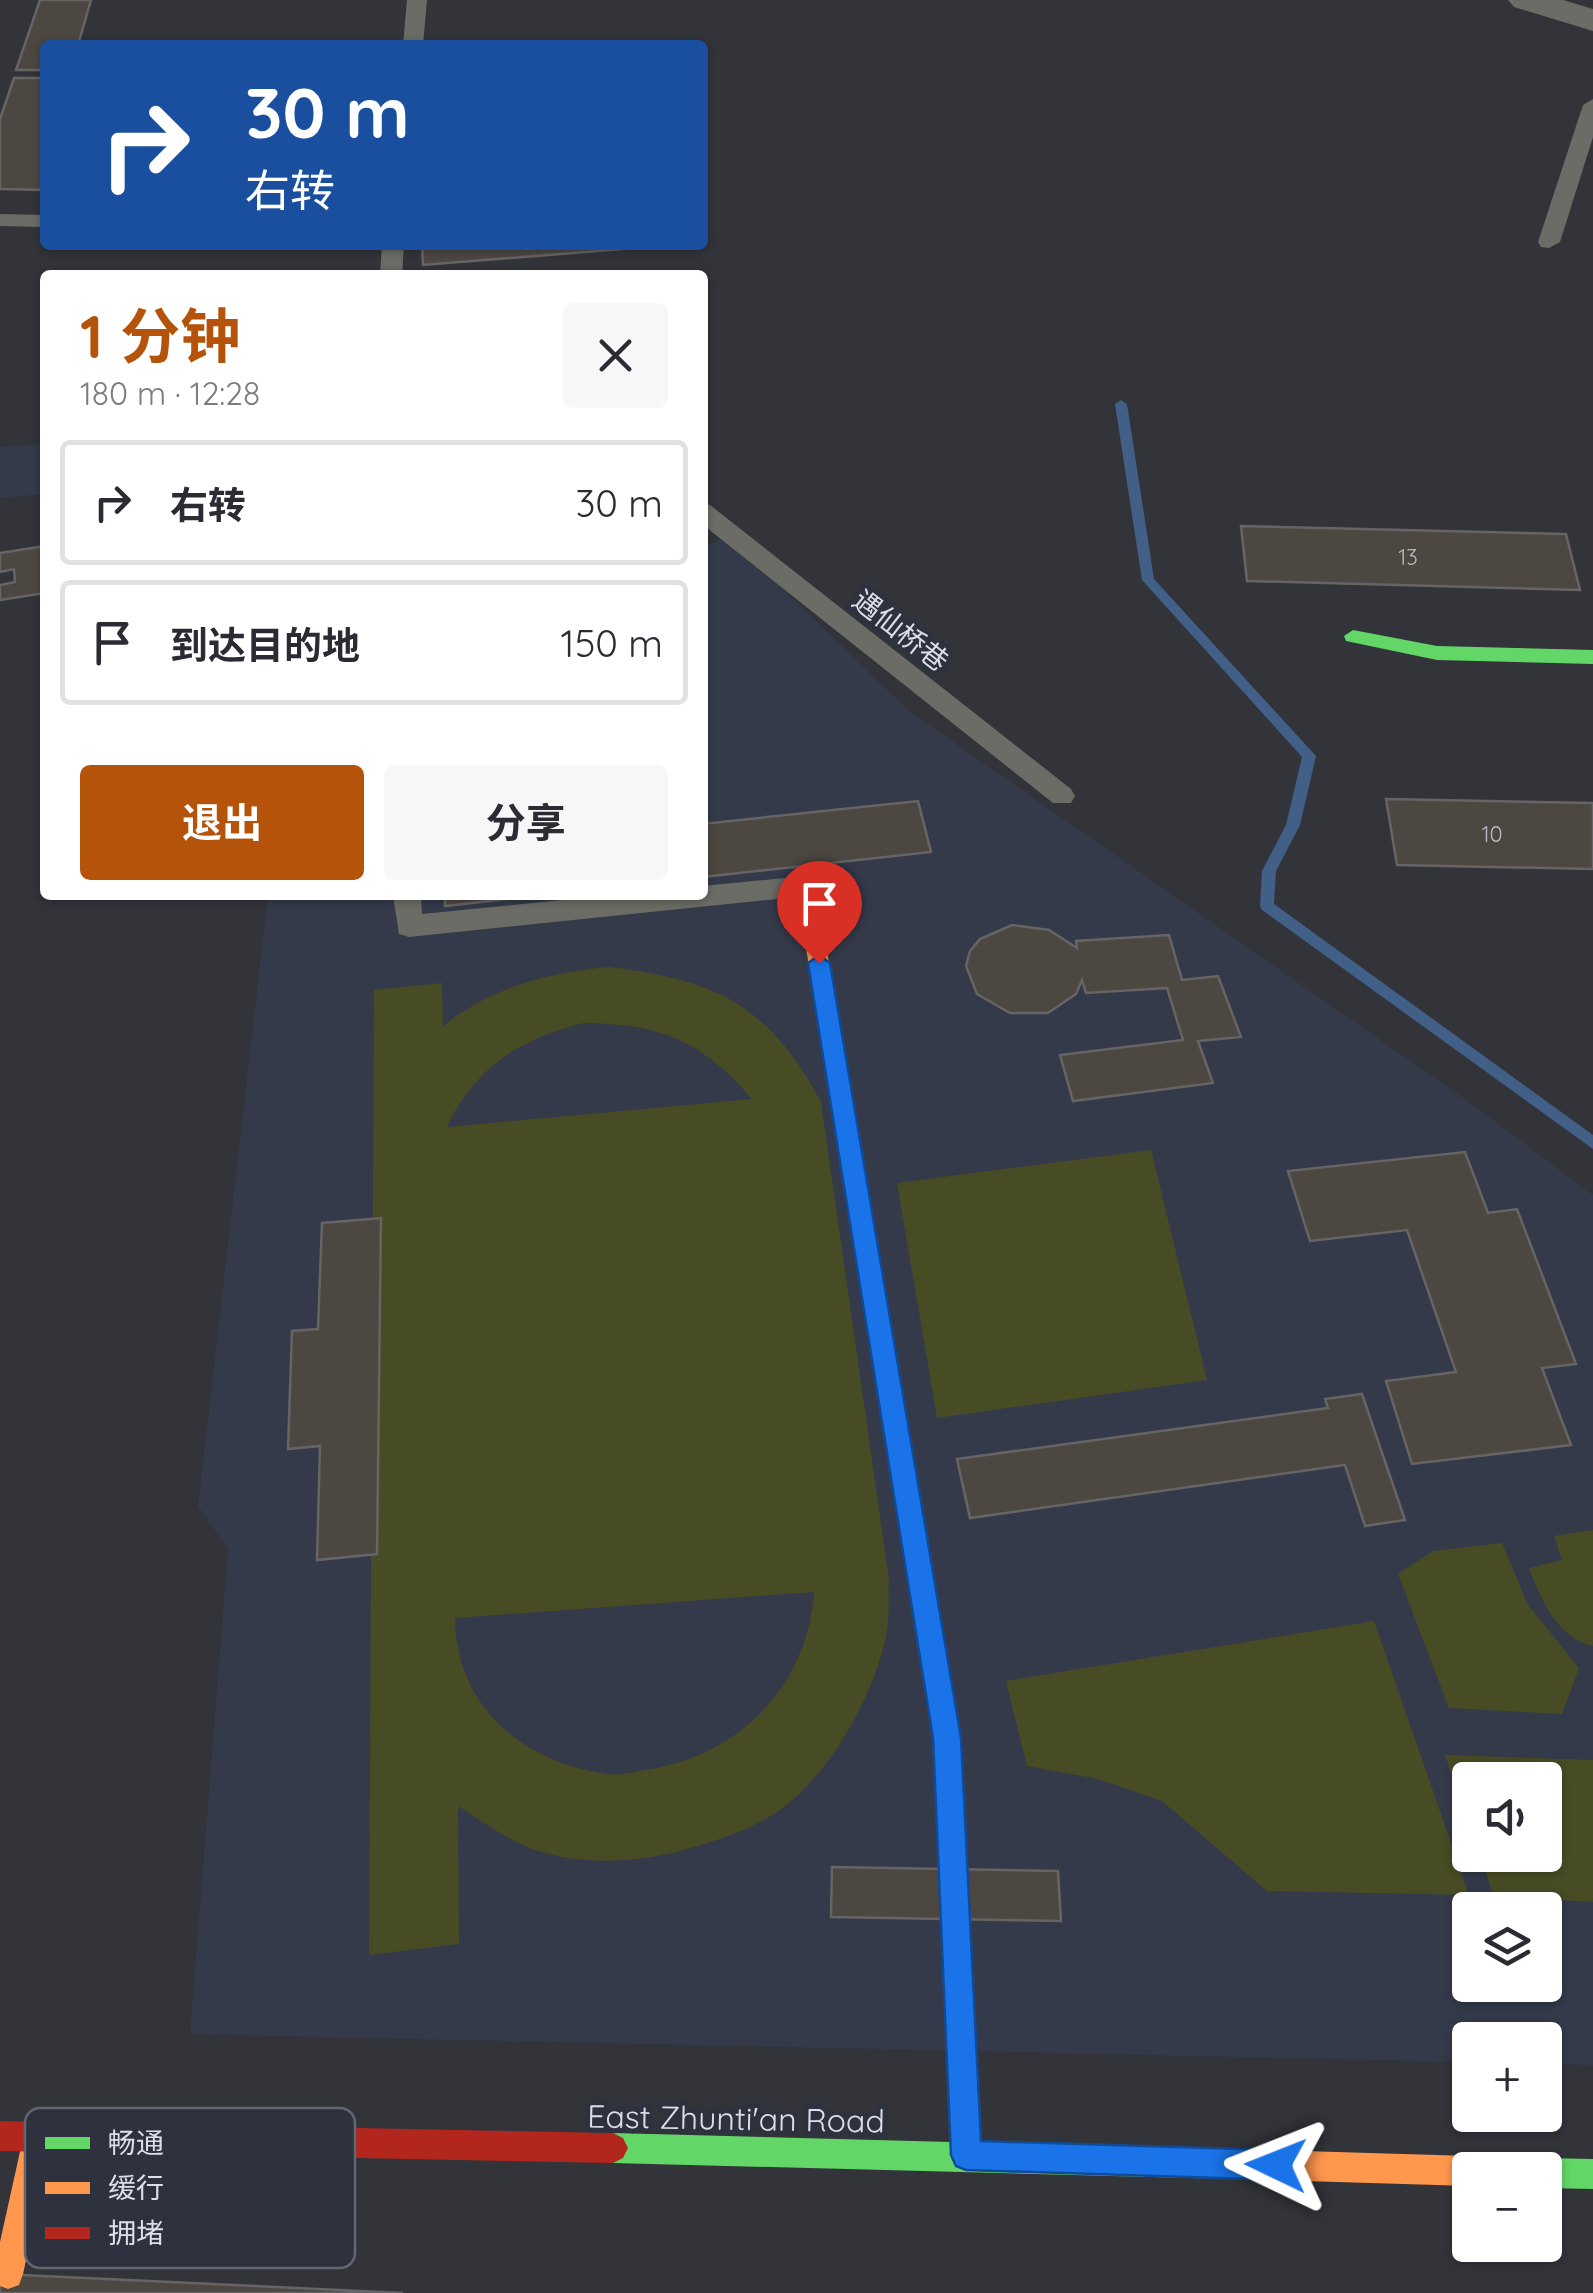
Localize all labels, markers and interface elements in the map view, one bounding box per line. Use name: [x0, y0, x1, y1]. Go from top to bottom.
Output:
text: 30 m: [245, 68, 410, 156]
icon: right: [80, 80, 210, 210]
text: 右转: [245, 162, 335, 218]
text: 1 分钟: [80, 298, 240, 373]
button: close: [563, 303, 668, 408]
text: 180 m · 12:28: [80, 373, 260, 413]
icon: right: [85, 475, 140, 530]
text: 30 m: [575, 479, 663, 527]
text: 右转: [170, 481, 246, 529]
house number: 13: [1398, 543, 1418, 571]
street label: 遇仙桥巷: [846, 582, 956, 678]
icon: arrive: [85, 615, 140, 670]
text: 150 m: [561, 619, 663, 667]
text: 到达目的地: [170, 621, 360, 669]
button: 退出: [80, 765, 364, 880]
button: 分享: [384, 765, 668, 880]
house number: 10: [1481, 820, 1503, 848]
pin: [777, 861, 862, 964]
icon: arrive: [792, 876, 847, 931]
map controls: [1452, 1762, 1562, 2262]
button: sound: [1452, 1762, 1562, 1872]
button: layers: [1452, 1892, 1562, 2002]
button: +: [1452, 2022, 1562, 2132]
street label: East Zhunti'an Road: [587, 2095, 885, 2141]
legend: [25, 2108, 355, 2268]
position arrow: [1224, 2113, 1328, 2217]
text: 畅通: [108, 2125, 164, 2160]
button: −: [1452, 2152, 1562, 2262]
text: 缓行: [108, 2170, 164, 2205]
text: 拥堵: [108, 2215, 164, 2250]

